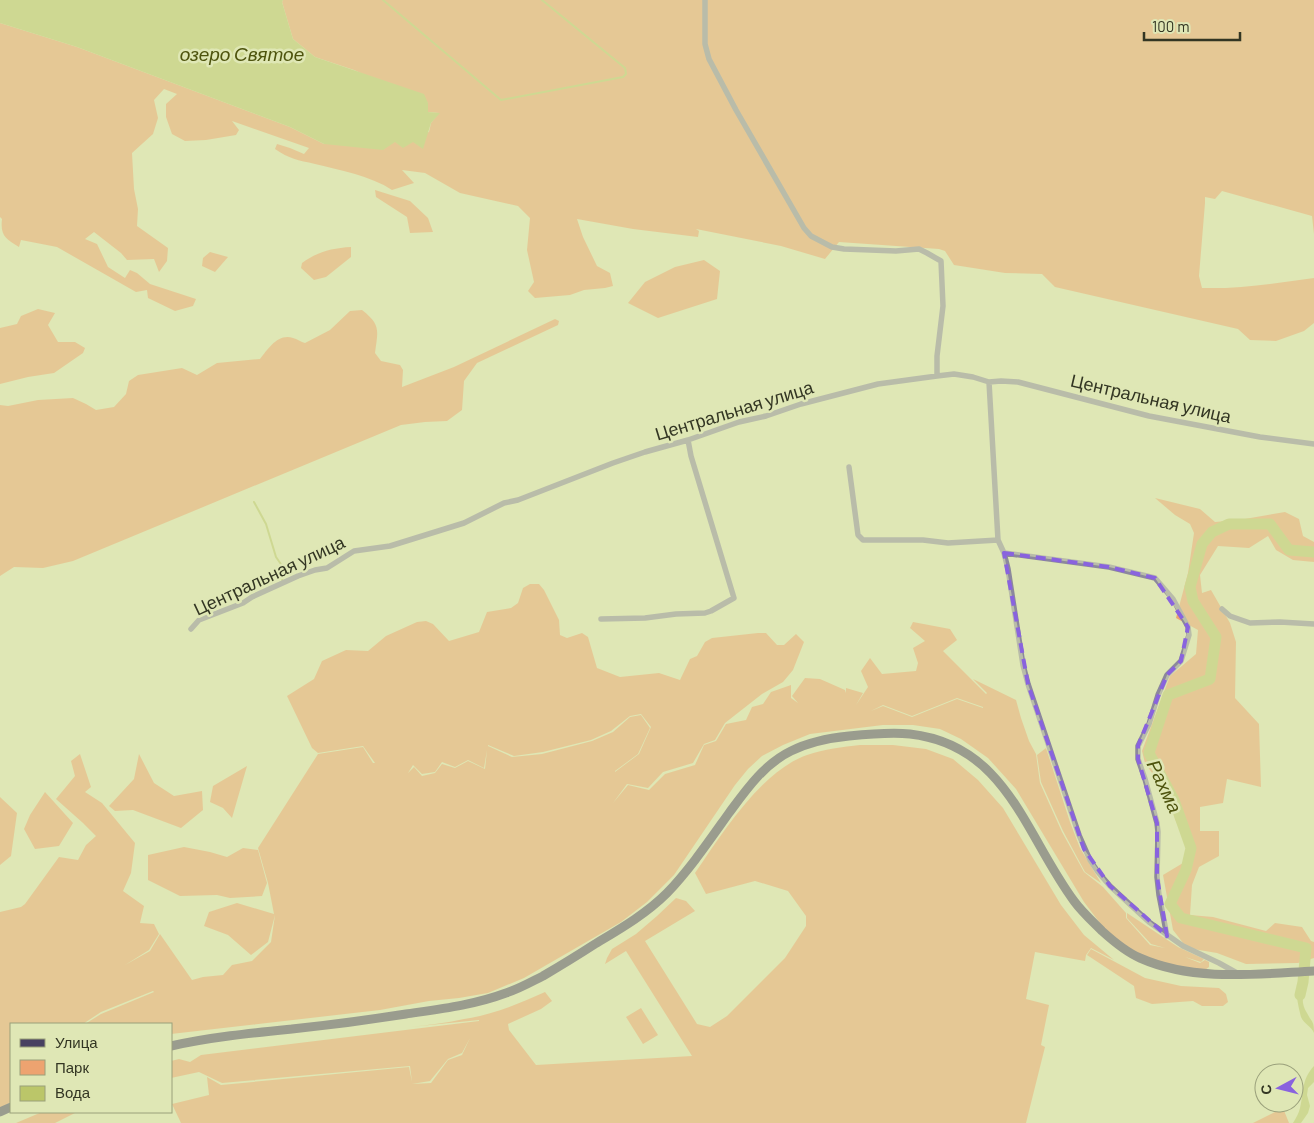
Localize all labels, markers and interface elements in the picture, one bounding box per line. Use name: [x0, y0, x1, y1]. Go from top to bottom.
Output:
scale bar: [1144, 10, 1240, 42]
text: 100 m: [1152, 17, 1190, 35]
water label: озеро Святое: [180, 42, 304, 65]
street label: Центральная улица: [1069, 369, 1234, 427]
street label: Центральная улица: [652, 375, 817, 445]
street label: Центральная улица: [190, 530, 349, 620]
water label: Рахма: [1143, 756, 1187, 816]
legend: [10, 1023, 172, 1113]
text: Улица: [55, 1033, 98, 1051]
text: Парк: [55, 1058, 89, 1076]
north arrow: [1254, 1063, 1304, 1113]
text: Вода: [55, 1083, 91, 1101]
text: С: [1257, 1084, 1275, 1096]

